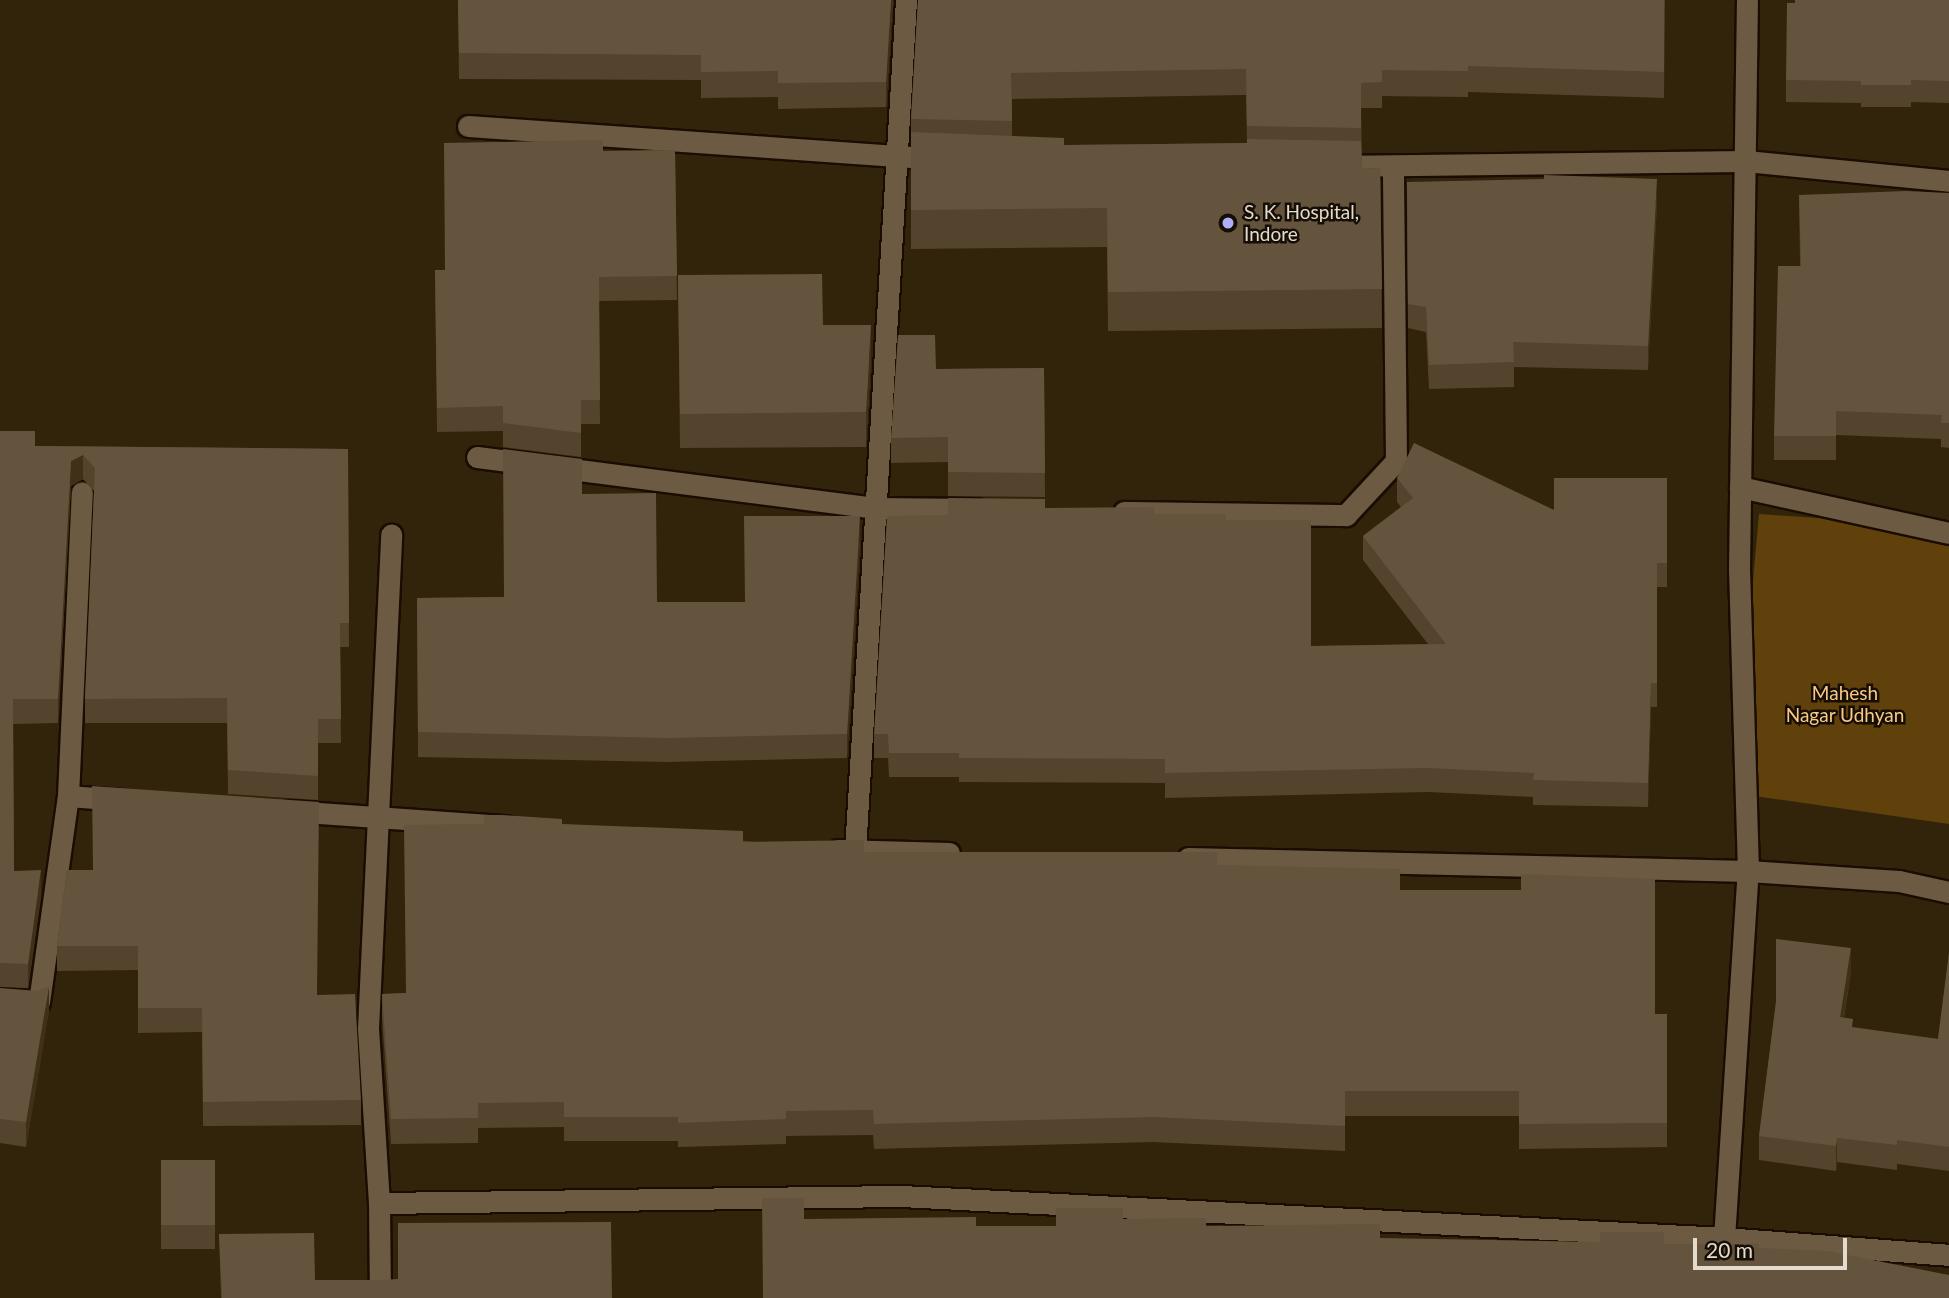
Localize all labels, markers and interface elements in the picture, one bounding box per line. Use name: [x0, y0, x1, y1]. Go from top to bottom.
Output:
place label: S. K. Hospital, Indore: [1244, 201, 1359, 245]
marker: S. K. Hospital, Indore: [1218, 213, 1238, 233]
park label: Mahesh Nagar Udhyan: [1785, 682, 1905, 726]
scale bar: [1697, 1224, 1851, 1268]
text: 20 m: [1706, 1237, 1753, 1262]

